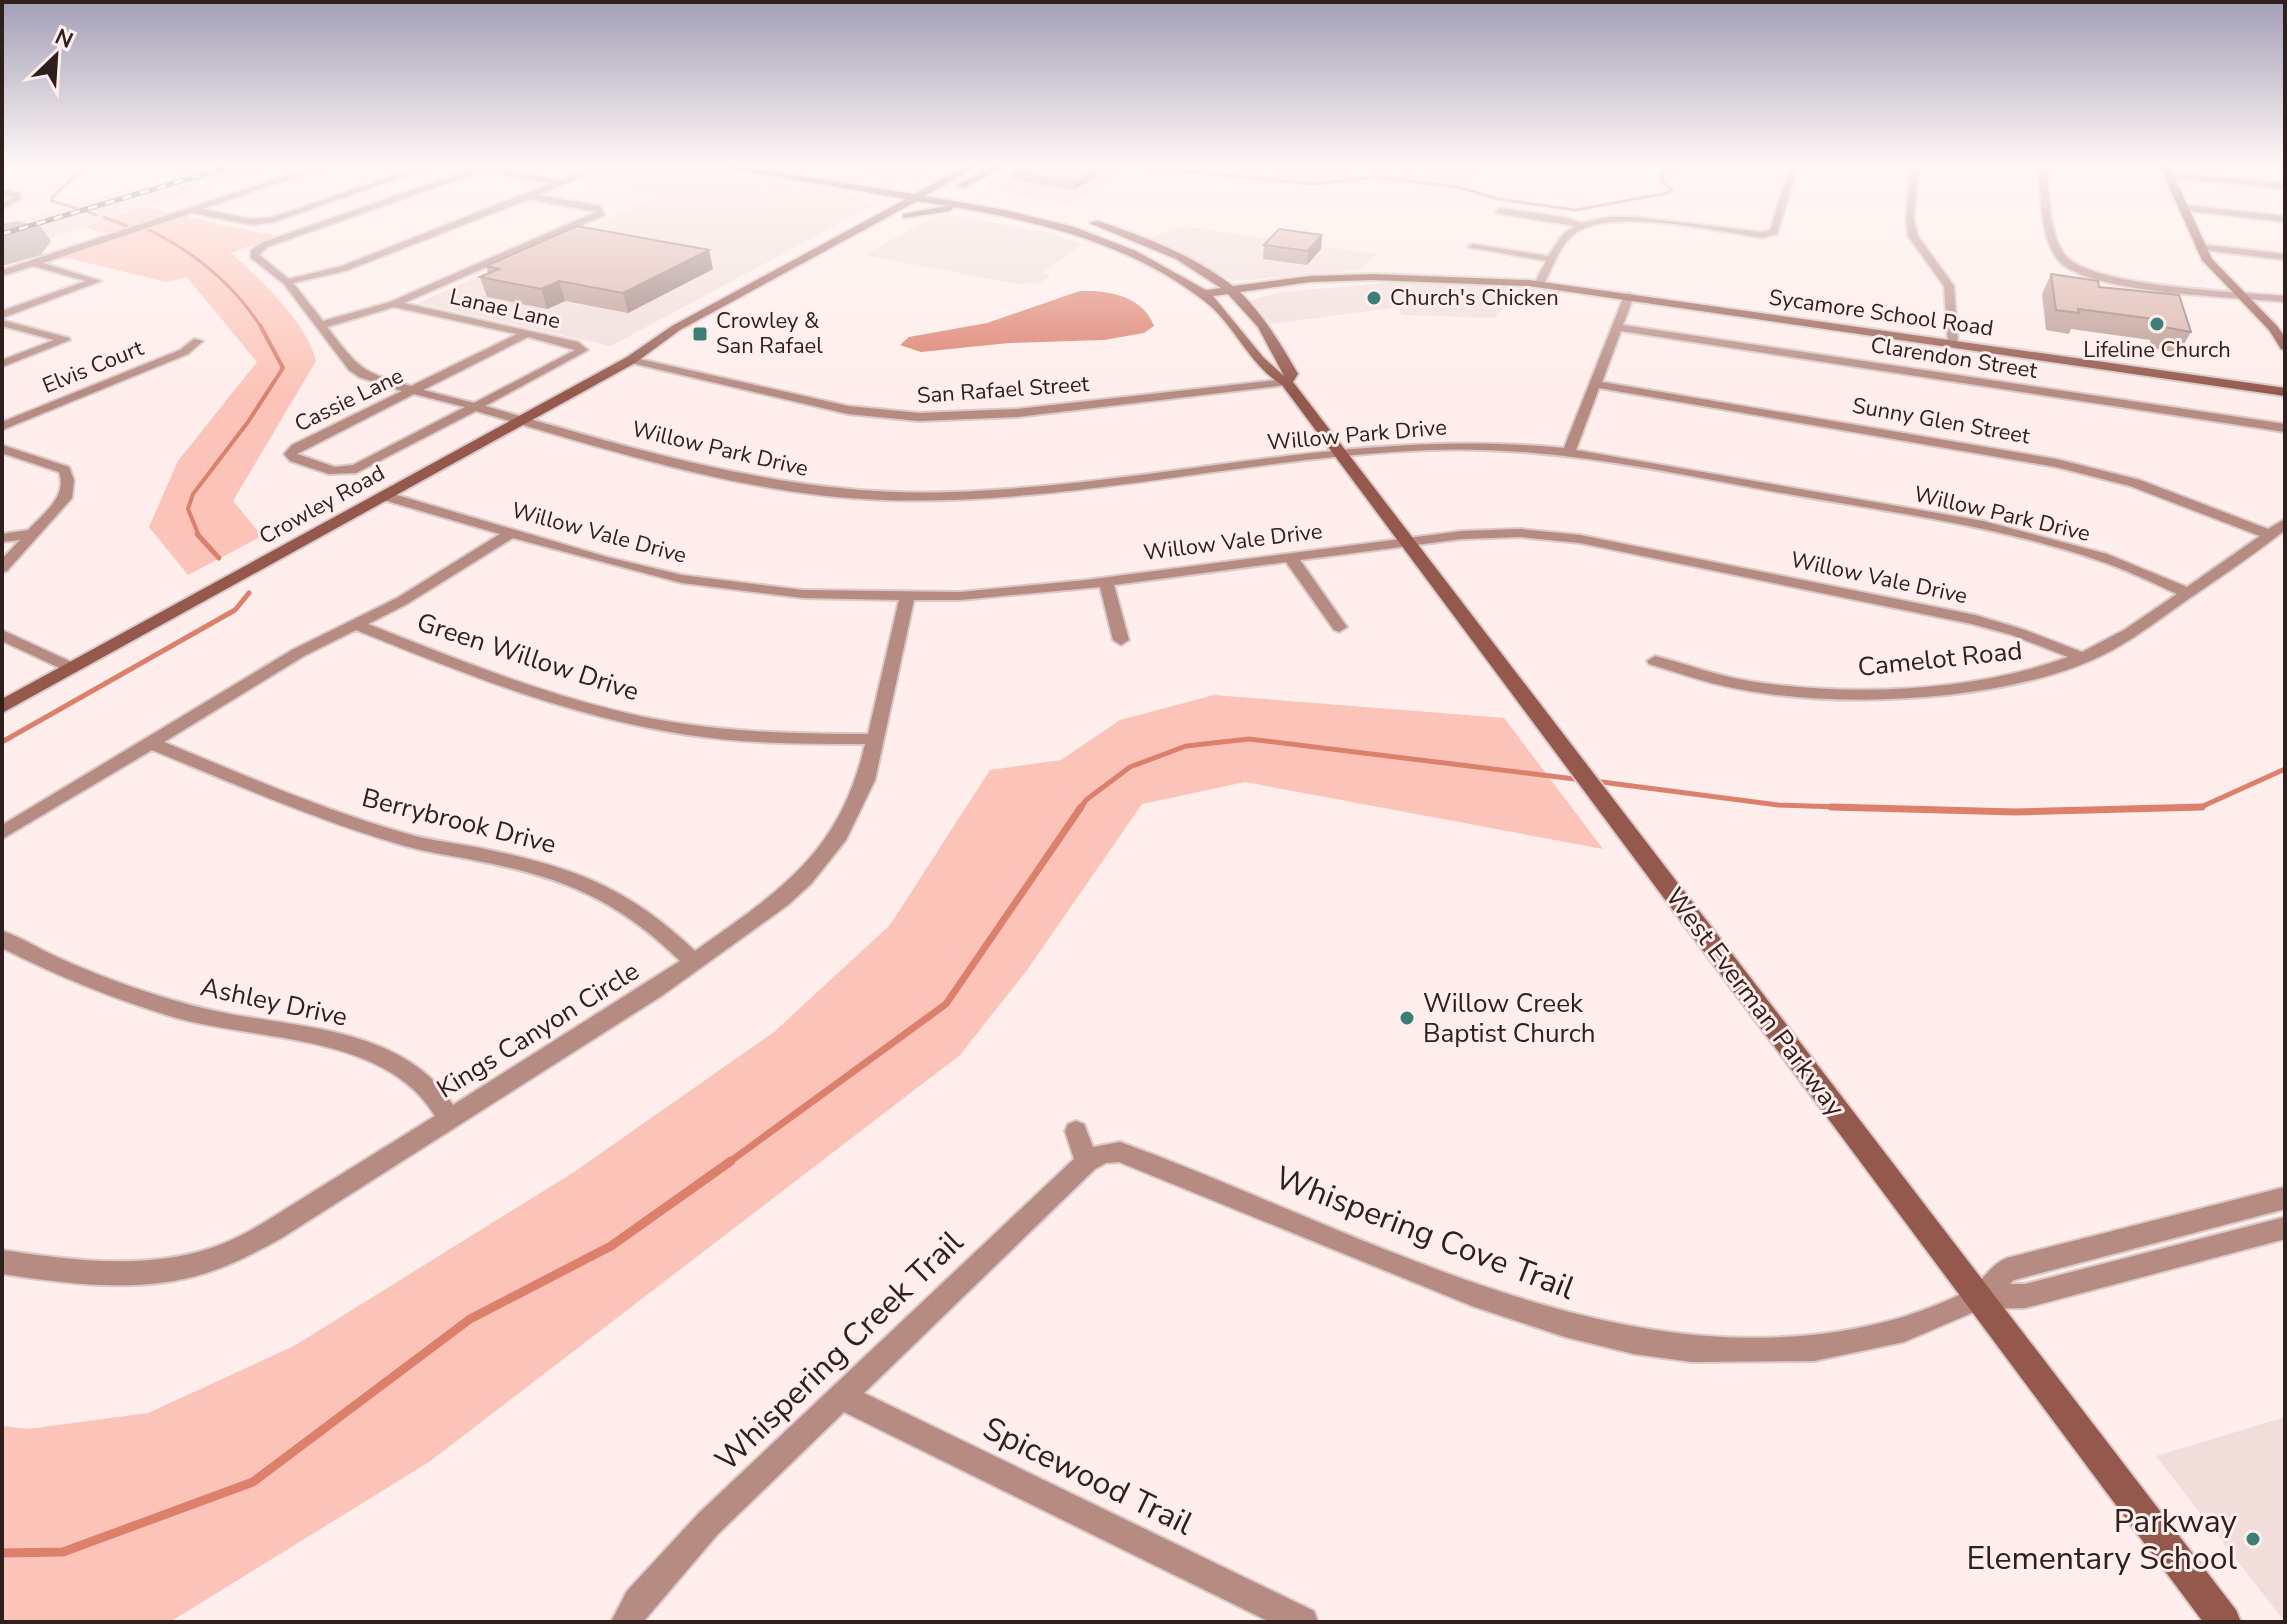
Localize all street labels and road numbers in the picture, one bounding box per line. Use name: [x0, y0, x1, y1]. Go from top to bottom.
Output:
street label: Lanae Lane: [447, 282, 563, 336]
street label: Sycamore School Road: [1767, 282, 1995, 344]
street label: Clarendon Street: [1869, 330, 2040, 386]
street label: Elvis Court: [38, 333, 148, 401]
street label: Cassie Lane: [290, 361, 408, 439]
street label: San Rafael Street: [916, 369, 1090, 411]
street label: Sunny Glen Street: [1850, 391, 2033, 451]
street label: Willow Park Drive: [1266, 412, 1448, 458]
street label: Willow Park Drive: [629, 414, 811, 484]
street label: Crowley Road: [254, 458, 390, 552]
street label: Willow Park Drive: [1911, 479, 2093, 549]
street label: Willow Vale Drive: [508, 495, 690, 571]
street label: Willow Vale Drive: [1142, 516, 1324, 568]
street label: Willow Vale Drive: [1788, 545, 1970, 611]
street label: Green Willow Drive: [412, 605, 644, 709]
street label: Camelot Road: [1856, 633, 2024, 685]
street label: Berrybrook Drive: [358, 780, 560, 862]
street label: West Everman Parkway: [1657, 880, 1853, 1124]
street label: Kings Canyon Circle: [430, 954, 646, 1106]
street label: Ashley Drive: [197, 969, 351, 1035]
street label: Whispering Cove Trail: [1269, 1156, 1581, 1310]
street label: Whispering Creek Trail: [706, 1221, 973, 1481]
street label: Spicewood Trail: [976, 1407, 1200, 1546]

